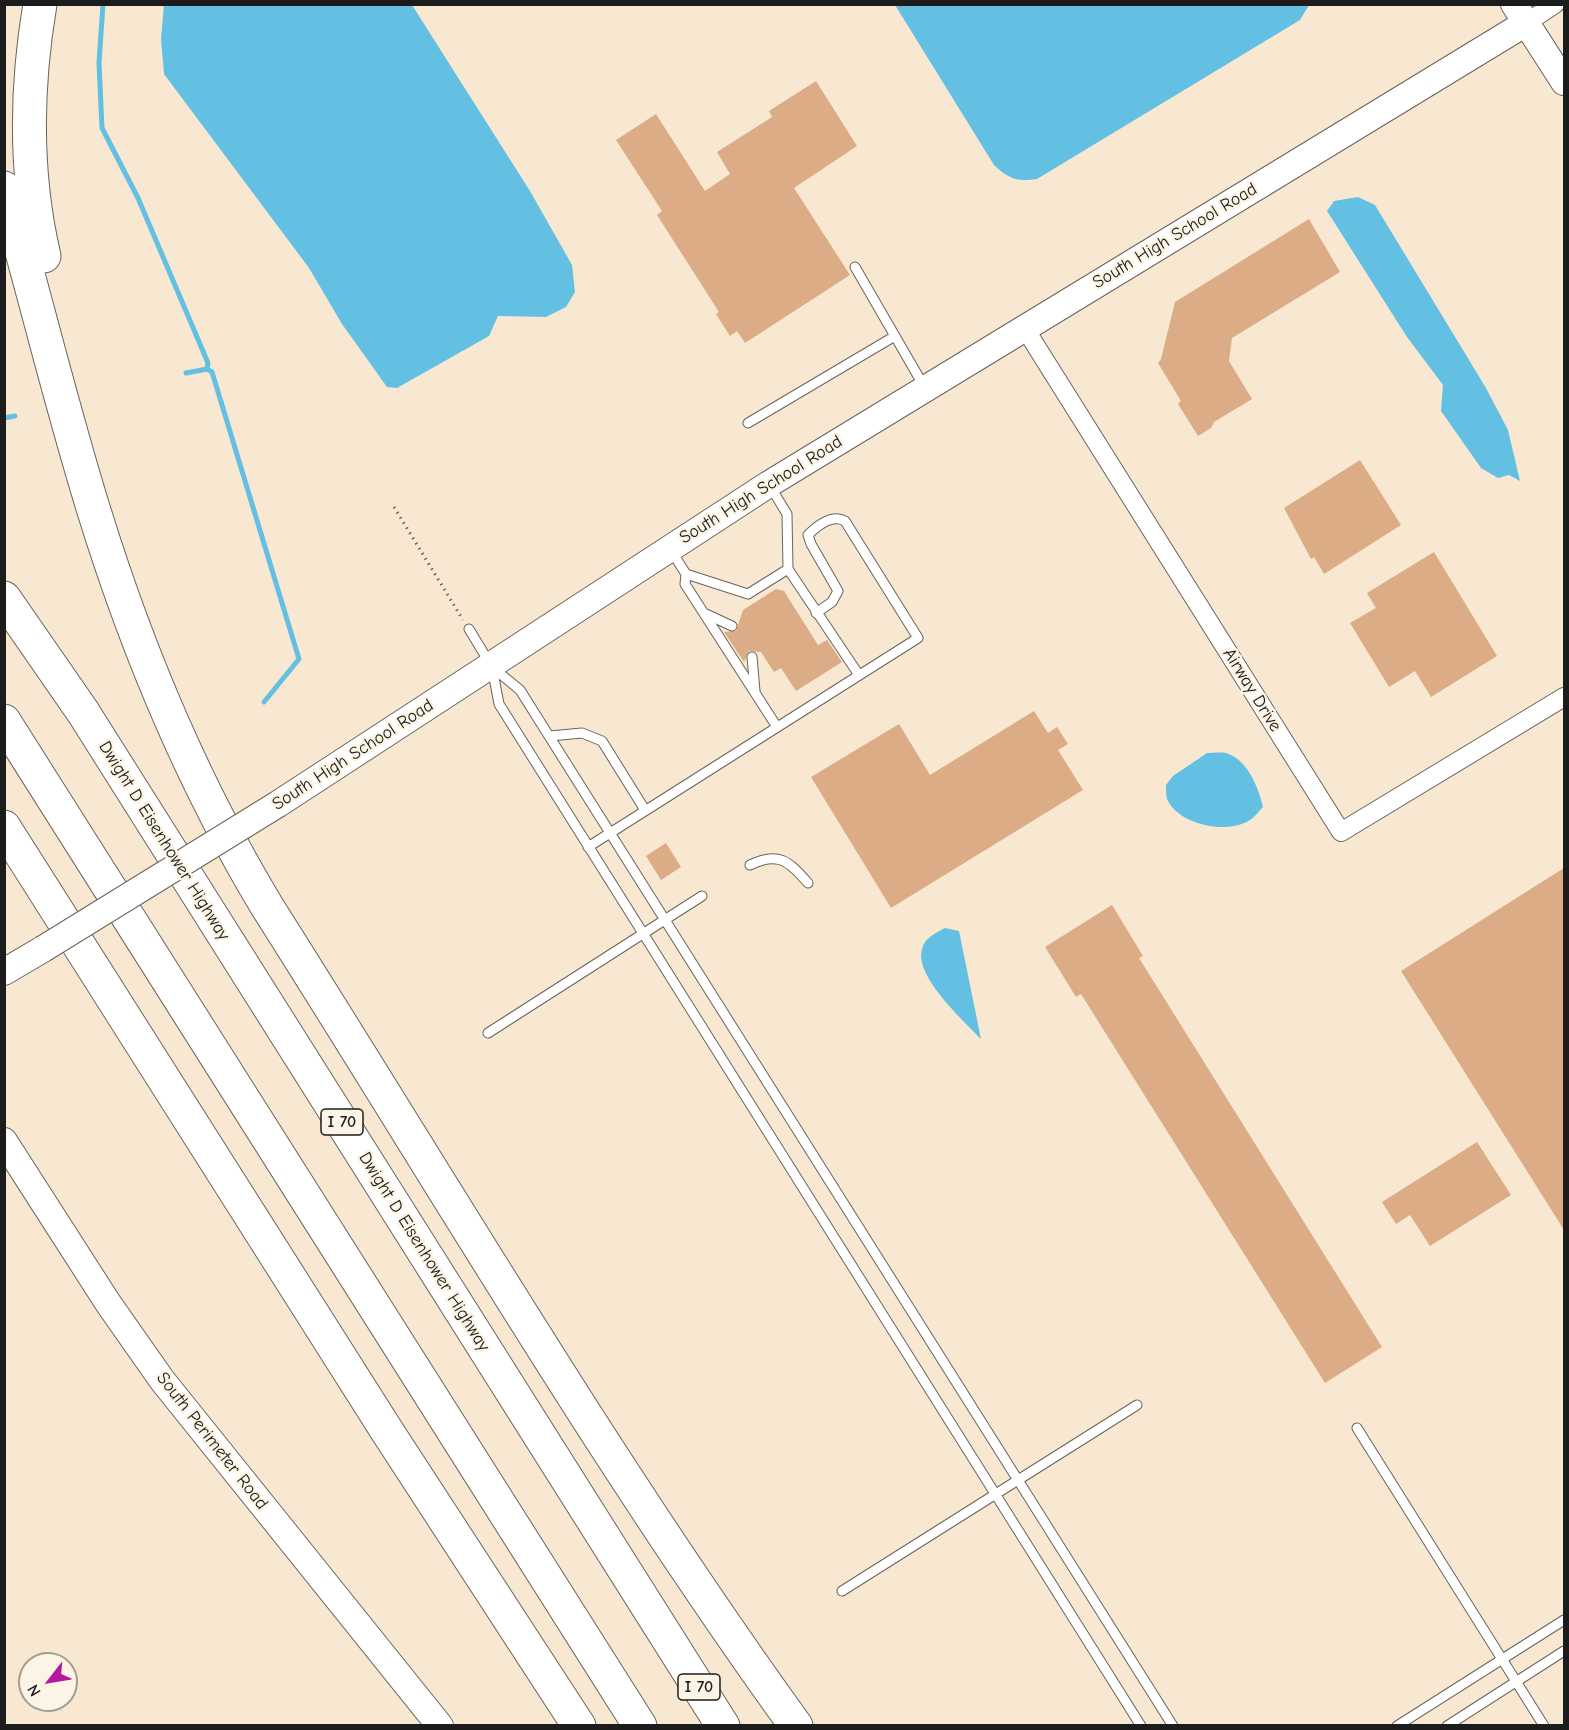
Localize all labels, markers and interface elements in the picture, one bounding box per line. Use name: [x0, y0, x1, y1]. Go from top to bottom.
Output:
street label: South High School Road: [1089, 178, 1261, 294]
street label: South High School Road: [676, 431, 846, 549]
street label: Airway Drive: [1218, 644, 1286, 736]
street label: South High School Road: [268, 695, 438, 815]
street label: Dwight D Eisenhower Highway: [94, 737, 234, 945]
road number: I 70: [321, 1109, 363, 1135]
street label: Dwight D Eisenhower Highway: [354, 1148, 494, 1356]
street label: South Perimeter Road: [152, 1368, 272, 1514]
north arrow: [18, 1652, 78, 1712]
road number: I 70: [678, 1674, 720, 1700]
text: N: [24, 1681, 45, 1699]

